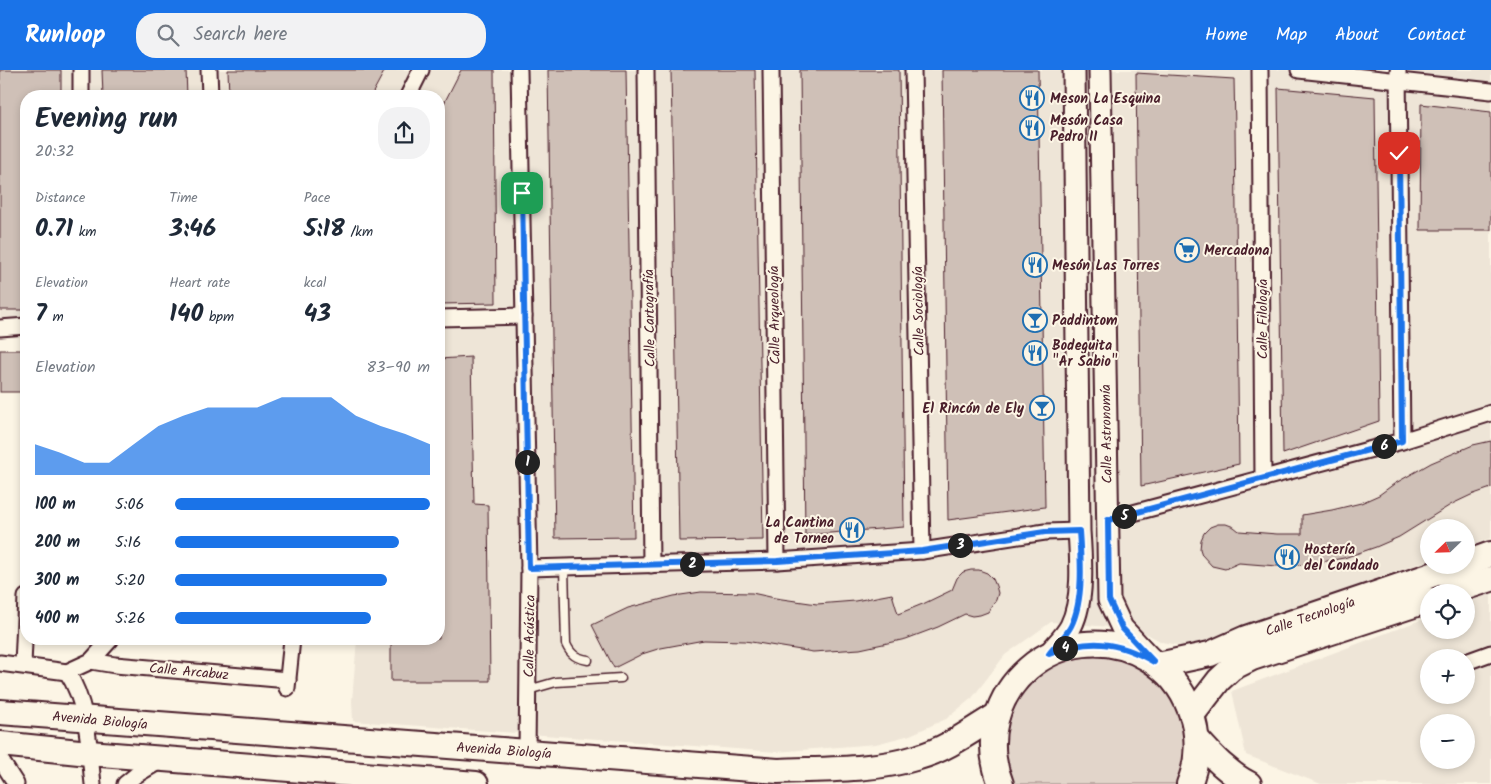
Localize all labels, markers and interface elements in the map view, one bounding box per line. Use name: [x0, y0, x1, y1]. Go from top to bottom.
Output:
search box: [136, 13, 486, 58]
text: Runloop: [25, 16, 106, 55]
text: Search here: [194, 20, 287, 50]
icon: search: [154, 21, 182, 49]
text: Home: [1205, 21, 1248, 50]
text: Map: [1276, 21, 1307, 50]
text: About: [1335, 21, 1379, 50]
text: Contact: [1407, 21, 1466, 50]
restaurant icon: Meson La Esquina: [1019, 85, 1045, 111]
place label: Meson La Esquina: [1050, 88, 1161, 110]
text: Evening run: [35, 97, 178, 142]
button: share: [378, 107, 430, 159]
place label: Mesón Casa Pedro II: [1050, 110, 1123, 148]
restaurant icon: Mesón Casa Pedro II: [1019, 115, 1045, 141]
pin: [1378, 132, 1420, 174]
text: 20:32: [35, 139, 75, 164]
icon: check: [1385, 139, 1413, 167]
pin: [501, 172, 543, 214]
icon: arrive: [508, 179, 536, 207]
text: Distance: [35, 187, 85, 209]
text: Time: [169, 187, 198, 209]
text: Pace: [304, 187, 330, 209]
text: 0.71: [35, 209, 73, 249]
text: 3:46: [169, 209, 216, 249]
text: 5:18: [304, 209, 345, 249]
text: km: [73, 221, 96, 243]
text: /km: [345, 221, 373, 243]
supermarket icon: Mercadona: [1174, 237, 1200, 263]
place label: Mercadona: [1204, 240, 1269, 262]
restaurant icon: Mesón Las Torres: [1022, 252, 1048, 278]
place label: Mesón Las Torres: [1052, 255, 1160, 277]
street label: Calle Arqueología: [763, 265, 787, 365]
street label: Calle Sociología: [907, 266, 931, 356]
street label: Calle Cartografía: [638, 269, 662, 367]
text: Elevation: [35, 272, 88, 294]
text: Heart rate: [169, 272, 230, 294]
text: kcal: [304, 272, 326, 294]
street label: Calle Filología: [1252, 279, 1274, 359]
text: 7: [35, 294, 47, 334]
text: 140: [169, 294, 203, 334]
text: 43: [304, 294, 331, 334]
text: m: [47, 306, 64, 328]
text: bpm: [203, 306, 234, 328]
bar icon: Paddintom: [1022, 307, 1048, 333]
place label: Paddintom: [1052, 310, 1118, 332]
place label: Bodeguita "Ar Sabio": [1052, 335, 1118, 373]
restaurant icon: Bodeguita "Ar Sabio": [1022, 340, 1048, 366]
text: Elevation: [35, 355, 96, 380]
text: 83–90 m: [367, 355, 430, 380]
street label: Calle Astronomía: [1095, 384, 1119, 484]
bar icon: El Rincón de Ely: [1029, 395, 1055, 421]
place label: El Rincón de Ely: [923, 398, 1025, 420]
pin: 6: [1372, 434, 1396, 458]
text: 6: [1381, 435, 1388, 457]
pin: 1: [514, 450, 540, 474]
text: 1: [525, 451, 530, 473]
text: 100 m: [35, 492, 76, 517]
text: 5:06: [115, 492, 144, 517]
pin: 5: [1112, 504, 1136, 528]
text: 5: [1121, 505, 1128, 527]
place label: La Cantina de Torneo: [765, 512, 835, 550]
restaurant icon: La Cantina de Torneo: [839, 517, 865, 543]
north arrow: [1420, 519, 1475, 574]
map controls: [1420, 519, 1475, 769]
text: 200 m: [35, 530, 80, 555]
text: 5:16: [115, 530, 141, 555]
pin: 3: [948, 532, 972, 558]
text: 3: [957, 534, 964, 556]
place label: Hostería del Condado: [1304, 539, 1380, 577]
restaurant icon: Hostería del Condado: [1274, 544, 1300, 570]
pin: 2: [680, 552, 704, 576]
text: 2: [688, 553, 697, 575]
text: 300 m: [35, 568, 79, 593]
text: 5:20: [115, 568, 145, 593]
button: locate: [1420, 584, 1475, 639]
street label: Calle Tecnología: [1262, 591, 1358, 643]
street label: Calle Acústica: [518, 594, 542, 678]
text: 400 m: [35, 606, 79, 631]
text: 5:26: [115, 606, 146, 631]
pin: 4: [1052, 636, 1078, 660]
text: 4: [1062, 637, 1069, 659]
button: +: [1420, 649, 1475, 704]
street label: Calle Arcabuz: [148, 658, 230, 686]
street label: Avenida Biología: [51, 706, 148, 736]
button: −: [1420, 714, 1475, 769]
street label: Avenida Biología: [455, 737, 552, 765]

